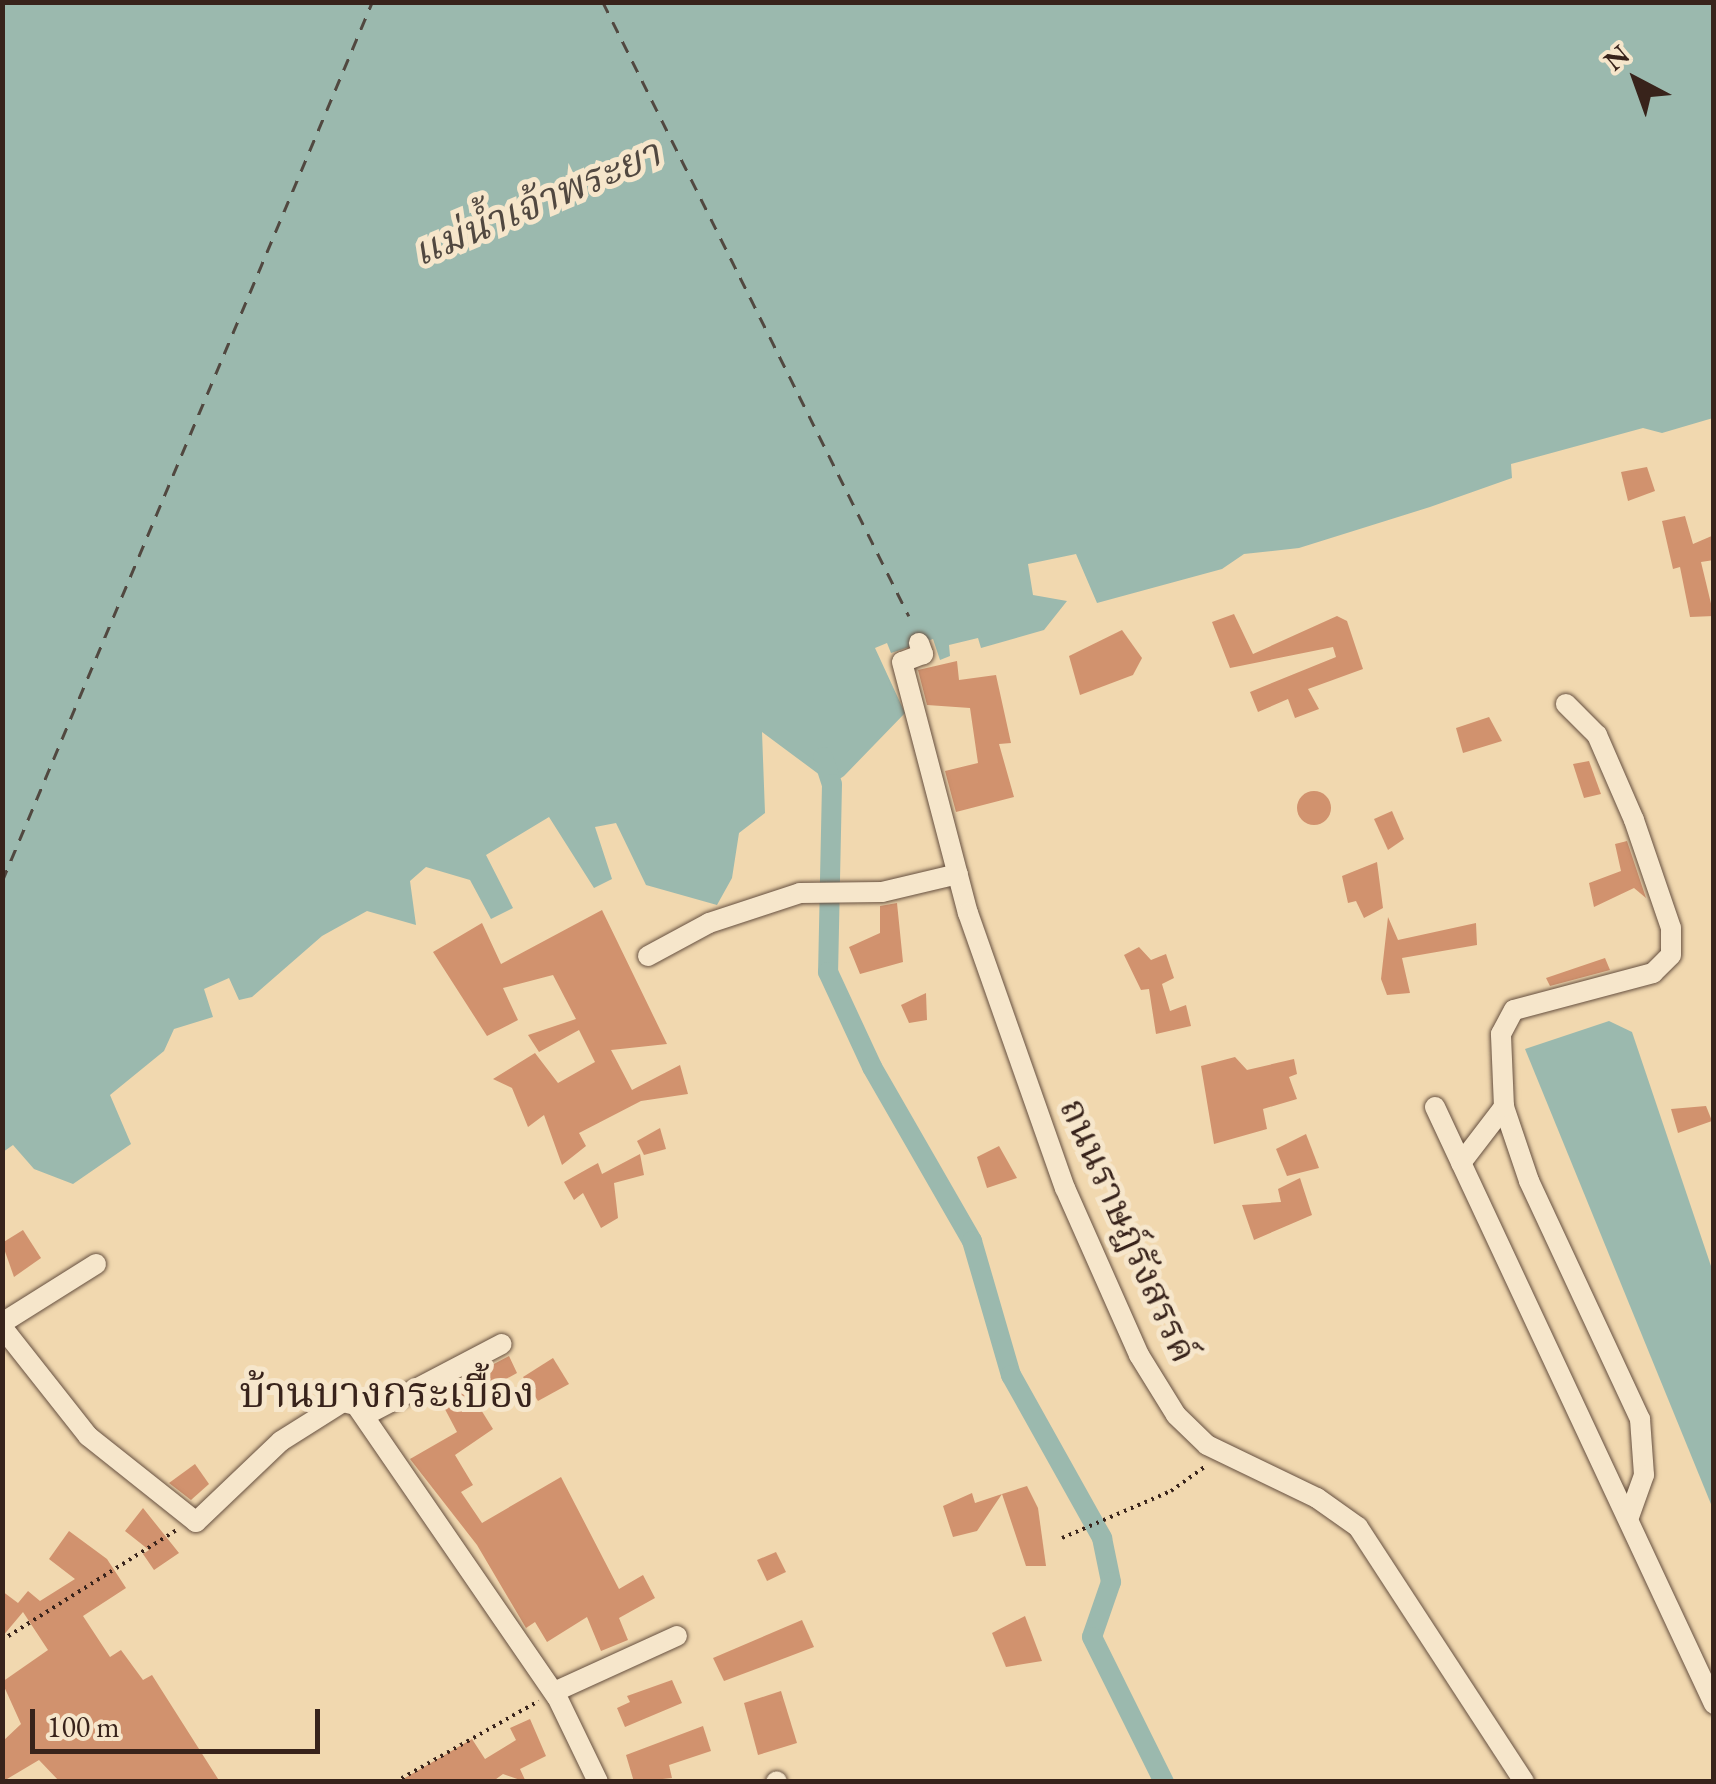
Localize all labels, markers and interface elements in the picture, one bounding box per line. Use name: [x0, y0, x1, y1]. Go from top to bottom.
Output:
north arrow: [1586, 30, 1686, 130]
text: N: [1596, 36, 1637, 78]
water label: แม่น้ำเจ้าพระยา: [405, 128, 667, 276]
street label: ถนนราษฎ์รังสรรค์: [1050, 1091, 1208, 1369]
district label: บ้านบางกระเบื้อง: [239, 1368, 535, 1418]
scale bar: [35, 1689, 325, 1751]
text: 100 m: [47, 1707, 120, 1746]

